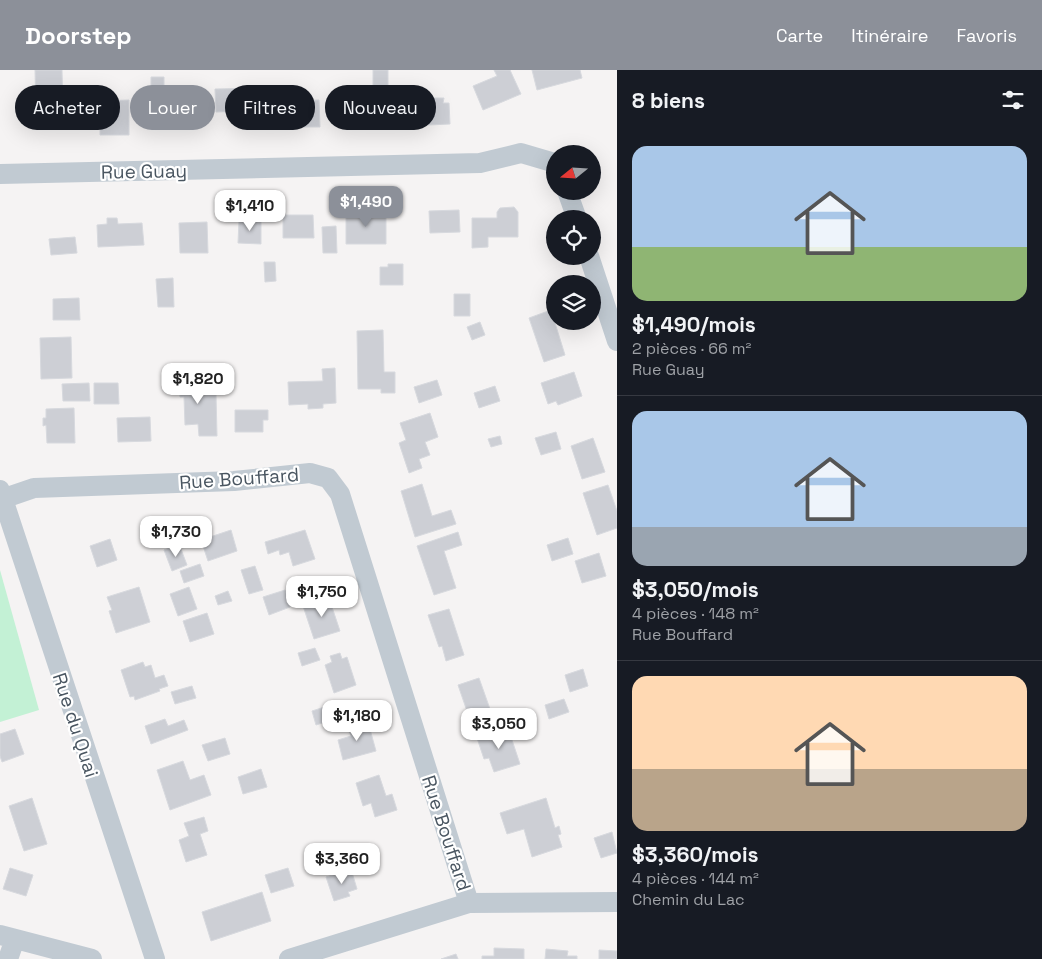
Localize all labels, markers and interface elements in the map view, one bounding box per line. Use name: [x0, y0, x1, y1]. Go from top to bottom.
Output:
text: Doorstep: [25, 20, 132, 51]
text: Carte: [776, 24, 823, 47]
text: Itinéraire: [851, 24, 928, 47]
text: Favoris: [956, 24, 1017, 47]
chip: Acheter: [15, 85, 120, 130]
chip: Louer: [130, 85, 215, 130]
chip: Filtres: [225, 85, 315, 130]
chip: Nouveau: [325, 85, 436, 130]
icon: filters: [999, 86, 1027, 114]
text: 8 biens: [632, 87, 705, 114]
north arrow: [546, 145, 601, 200]
map controls: [546, 145, 601, 330]
street label: Rue Guay: [101, 158, 187, 185]
icon: home: [785, 178, 875, 268]
pin: $1,490: [325, 186, 407, 228]
pin: $1,410: [209, 190, 291, 232]
text: $1,490: [340, 191, 392, 212]
text: $1,410: [226, 195, 274, 216]
button: locate: [546, 210, 601, 265]
button: layers: [546, 275, 601, 330]
text: $1,490/mois: [632, 311, 756, 338]
text: 2 pièces · 66 m²: [632, 338, 751, 359]
text: Rue Guay: [632, 359, 705, 380]
pin: $1,820: [157, 362, 239, 405]
text: $1,820: [172, 368, 224, 389]
icon: home: [785, 444, 875, 534]
street label: Rue Bouffard: [178, 462, 300, 495]
pin: $1,730: [135, 516, 217, 558]
text: $1,730: [151, 521, 201, 542]
pin: $1,750: [281, 576, 363, 618]
text: $3,050/mois: [632, 576, 759, 603]
text: $1,750: [297, 581, 347, 602]
text: 4 pièces · 148 m²: [632, 603, 759, 624]
text: Rue Bouffard: [632, 624, 733, 645]
street label: Rue du Quai: [47, 670, 104, 781]
pin: $1,180: [316, 700, 398, 742]
text: $1,180: [333, 705, 381, 726]
pin: $3,050: [458, 708, 540, 750]
icon: home: [785, 709, 875, 799]
text: $3,050: [472, 713, 526, 734]
street label: Rue Bouffard: [416, 772, 477, 894]
text: $3,360/mois: [632, 841, 759, 868]
pin: $3,360: [301, 842, 383, 885]
text: $3,360: [315, 848, 369, 869]
text: 4 pièces · 144 m²: [632, 868, 759, 889]
text: Chemin du Lac: [632, 889, 745, 910]

